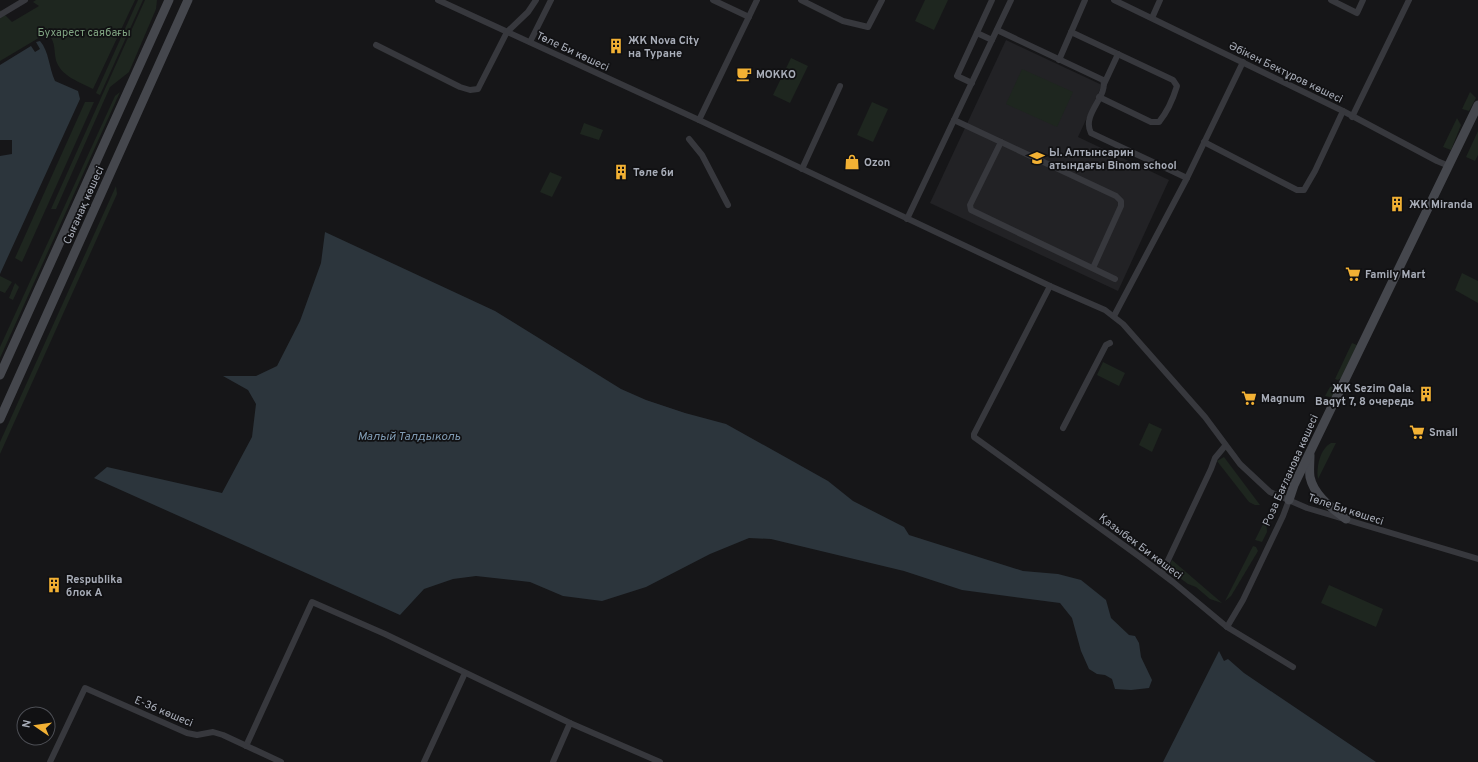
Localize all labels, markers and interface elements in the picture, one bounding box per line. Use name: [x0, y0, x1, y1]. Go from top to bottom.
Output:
park label: Бухарест саябағы: [38, 26, 130, 40]
street label: Төле Би көшесі: [534, 29, 611, 75]
place label: ЖК Nova City на Туране: [628, 34, 699, 61]
building icon: ЖК Nova City на Туране: [607, 37, 625, 55]
street label: Әбікен Бектұров көшесі: [1226, 39, 1345, 107]
cafe icon: МОККО: [735, 65, 753, 83]
place label: МОККО: [756, 68, 796, 82]
place label: Ы. Алтынсарин атындағы Binom school: [1049, 146, 1177, 173]
school or university icon: Ы. Алтынсарин атындағы Binom school: [1028, 149, 1046, 167]
shop icon: Ozon: [843, 153, 861, 171]
place label: Ozon: [864, 156, 890, 170]
building icon: Төле би: [612, 163, 630, 181]
street label: Сығанақ көшесі: [60, 164, 107, 247]
place label: Төле би: [633, 166, 674, 180]
building icon: ЖК Miranda: [1388, 195, 1406, 213]
place label: ЖК Miranda: [1409, 198, 1473, 212]
supermarket icon: Family Mart: [1344, 265, 1362, 283]
place label: Family Mart: [1365, 268, 1426, 282]
place label: ЖК Sezim Qala. Baqyt 7, 8 очередь: [1315, 382, 1414, 409]
building icon: ЖК Sezim Qala. Baqyt 7, 8 очередь: [1417, 385, 1435, 403]
supermarket icon: Magnum: [1240, 389, 1258, 407]
place label: Magnum: [1261, 392, 1305, 406]
street label: Роза Бағланова көшесі: [1260, 412, 1322, 528]
supermarket icon: Small: [1408, 423, 1426, 441]
place label: Small: [1429, 426, 1458, 440]
water label: Малый Талдыколь: [357, 429, 461, 445]
street label: Төле Би көшесі: [1306, 491, 1385, 529]
street label: Қазыбек Би көшесі: [1096, 511, 1185, 583]
place label: Respublika блок А: [66, 573, 122, 600]
building icon: Respublika блок А: [45, 576, 63, 594]
street label: Е-36 көшесі: [132, 693, 195, 731]
north arrow: [16, 706, 56, 746]
text: N: [20, 719, 35, 729]

